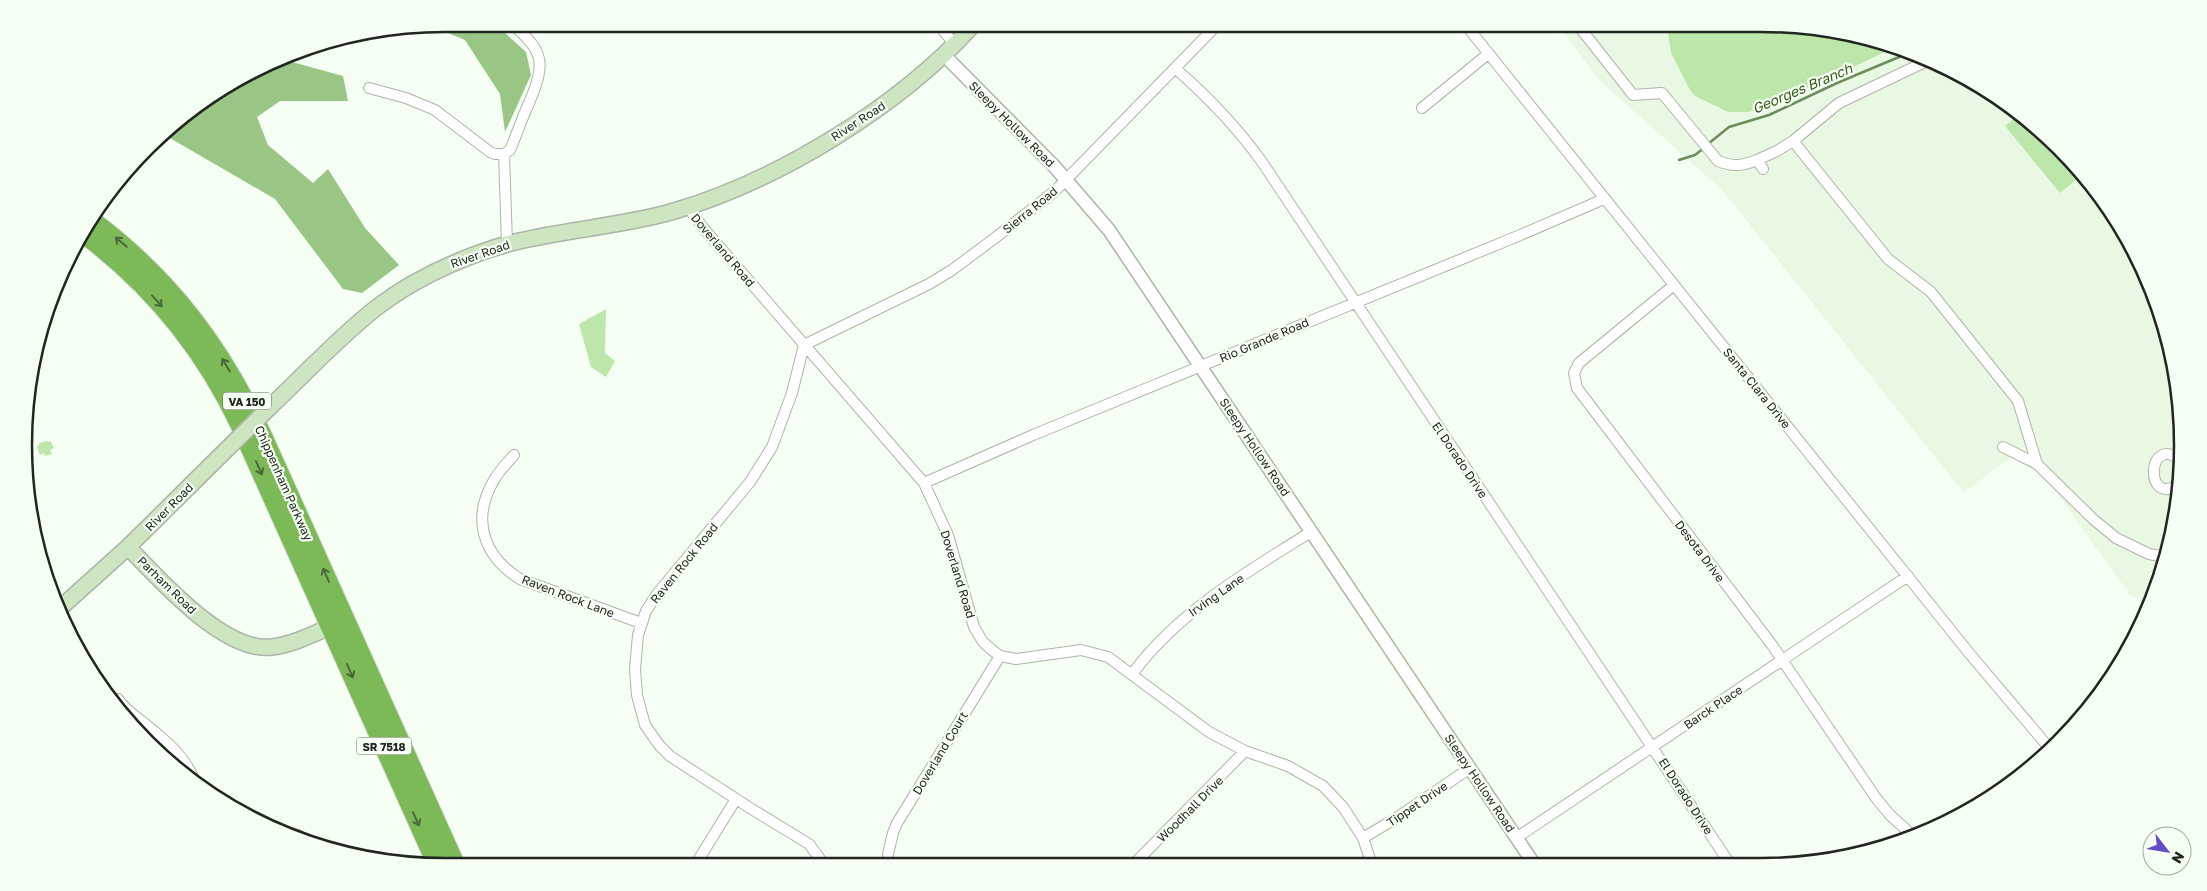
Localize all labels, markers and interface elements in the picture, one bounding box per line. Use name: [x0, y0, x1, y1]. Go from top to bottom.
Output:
water label: Georges Branch: [1750, 59, 1856, 117]
street label: Sleepy Hollow Road: [966, 78, 1058, 170]
street label: River Road: [828, 98, 888, 144]
street label: Sierra Road: [1000, 183, 1060, 237]
street label: Doverland Road: [688, 210, 758, 290]
one-way arrow: [115, 237, 128, 248]
street label: River Road: [448, 237, 512, 271]
one-way arrow: [151, 294, 163, 307]
street label: Rio Grande Road: [1217, 314, 1311, 366]
street label: Santa Clara Drive: [1720, 345, 1794, 431]
one-way arrow: [221, 359, 231, 373]
road number: VA 150: [223, 392, 271, 410]
street label: Sleepy Hollow Road: [1217, 395, 1293, 499]
street label: El Dorado Drive: [1429, 419, 1491, 501]
street label: Chippenham Parkway: [252, 423, 316, 543]
one-way arrow: [255, 460, 265, 475]
street label: River Road: [142, 480, 196, 534]
street label: Desota Drive: [1672, 517, 1728, 585]
street label: Raven Rock Road: [647, 520, 721, 606]
street label: Doverland Road: [937, 528, 979, 620]
street label: Parham Road: [134, 553, 200, 617]
one-way arrow: [321, 568, 330, 583]
street label: Irving Lane: [1185, 570, 1247, 620]
street label: Raven Rock Lane: [520, 571, 616, 621]
one-way arrow: [346, 663, 355, 678]
street label: Barck Place: [1681, 682, 1745, 732]
street label: Doverland Court: [909, 709, 971, 797]
street label: Sleepy Hollow Road: [1442, 731, 1518, 835]
road number: SR 7518: [356, 738, 412, 754]
street label: El Dorado Drive: [1656, 755, 1716, 837]
street label: Woodhall Drive: [1154, 773, 1226, 845]
street label: Tippet Drive: [1384, 778, 1450, 830]
one-way arrow: [412, 811, 422, 826]
north arrow: [2142, 826, 2192, 876]
text: N: [2169, 849, 2189, 867]

